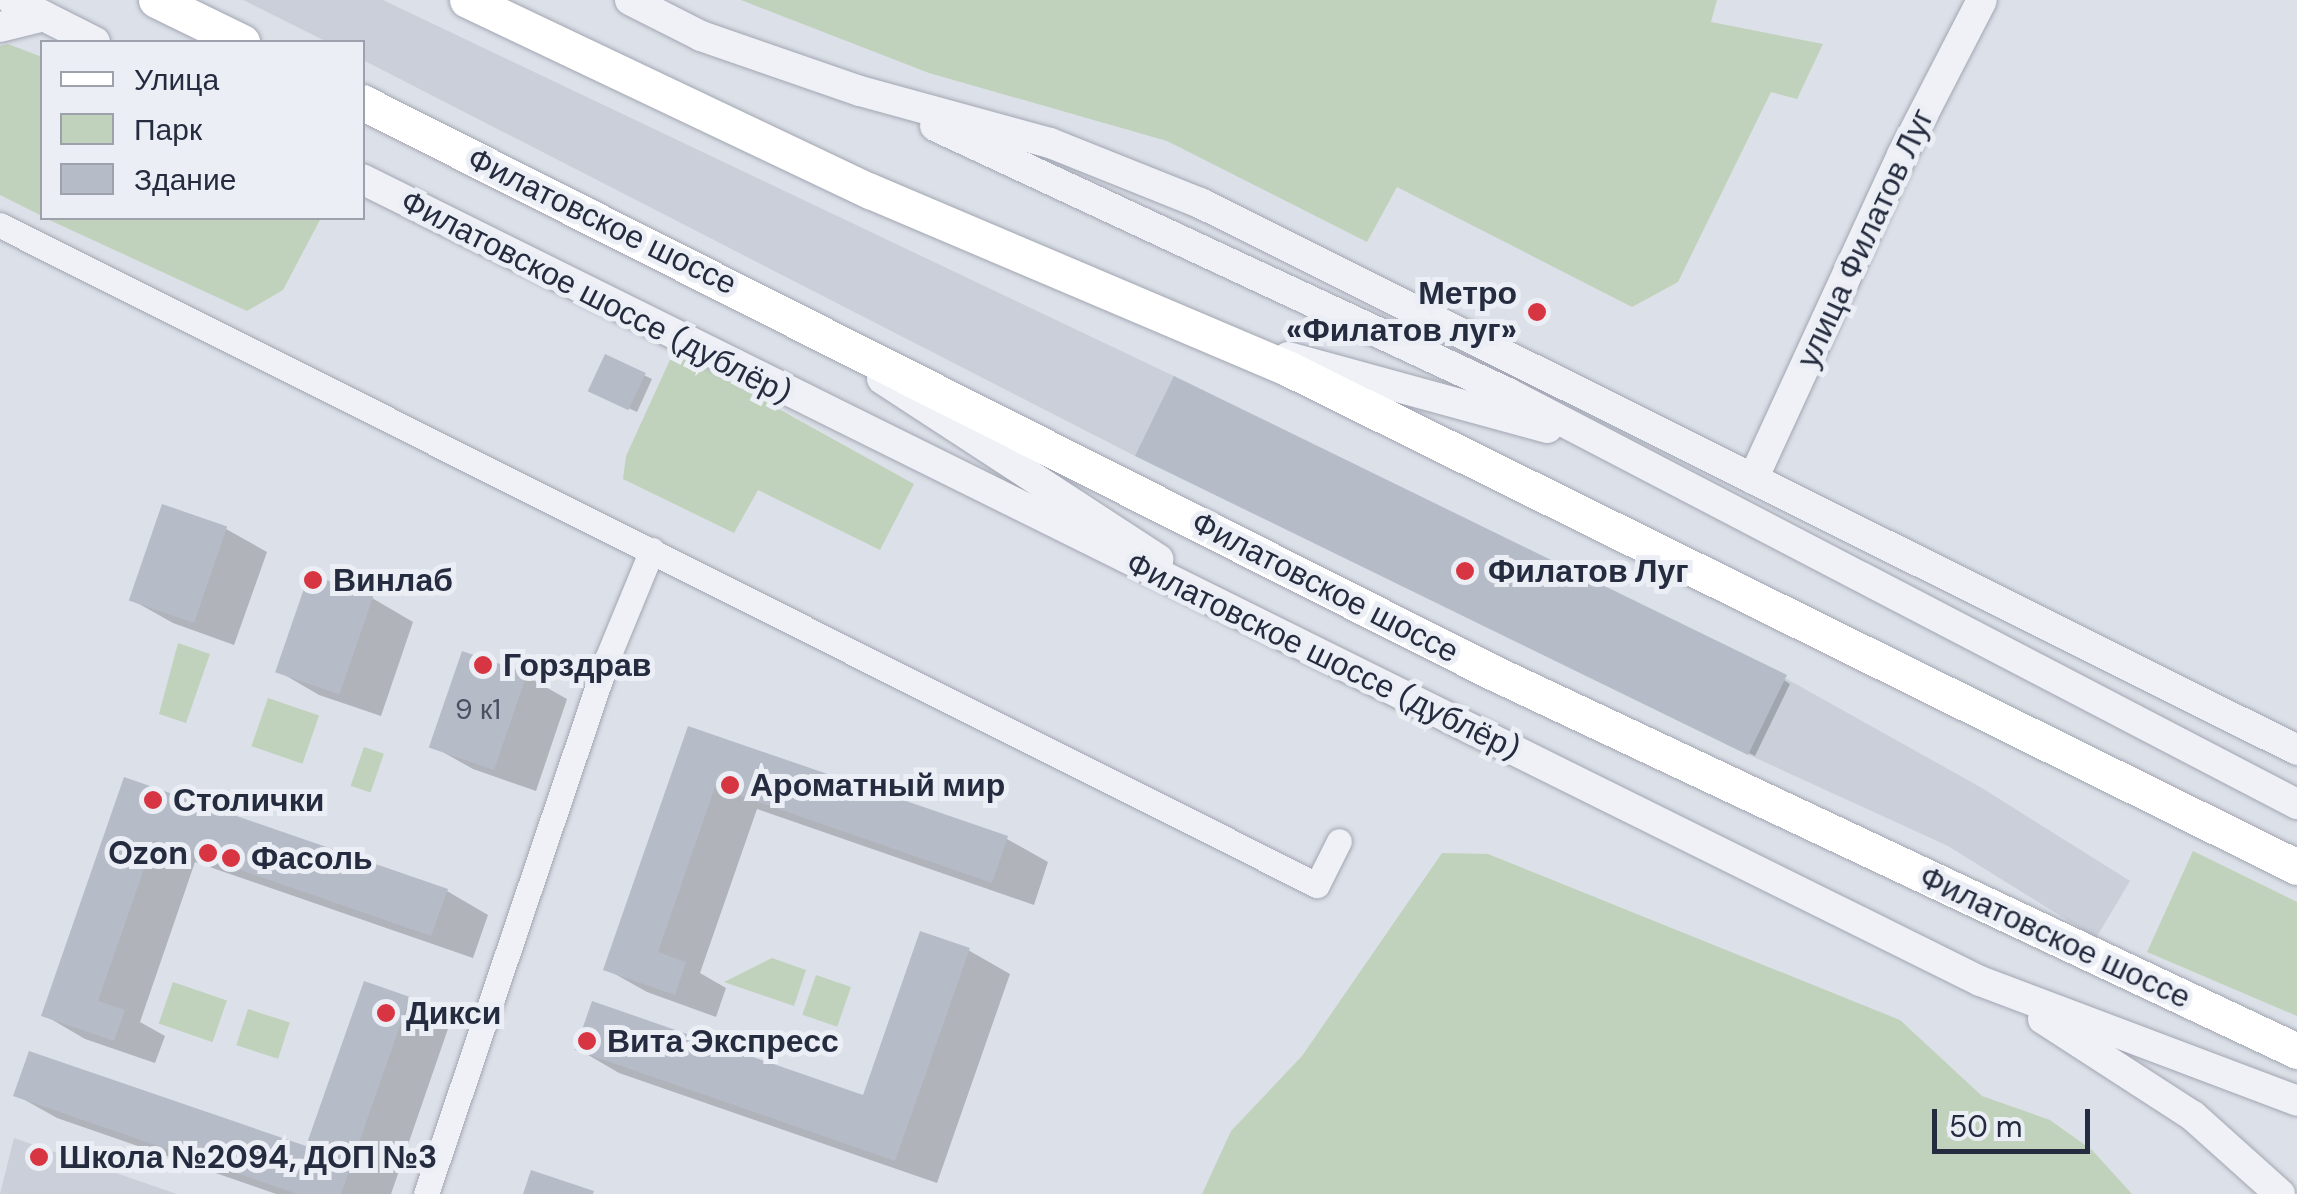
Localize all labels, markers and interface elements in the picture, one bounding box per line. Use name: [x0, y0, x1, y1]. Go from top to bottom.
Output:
legend: [40, 40, 365, 220]
text: Улица: [134, 60, 219, 99]
street label: улица Филатов Луг: [1788, 103, 1942, 373]
text: Парк: [134, 110, 202, 149]
street label: Филатовское шоссе: [461, 139, 743, 303]
text: Здание: [134, 160, 236, 199]
street label: Филатовское шоссе (дублёр): [394, 182, 798, 412]
place label: Метро «Филатов луг»: [1286, 275, 1517, 350]
marker: Метро «Филатов луг»: [1526, 301, 1548, 323]
street label: Филатовское шоссе: [1185, 503, 1465, 671]
street label: Филатовское шоссе (дублёр): [1120, 544, 1526, 768]
place label: Филатов Луг: [1488, 552, 1689, 590]
marker: Филатов Луг: [1452, 558, 1478, 584]
place label: Винлаб: [333, 561, 453, 599]
marker: Винлаб: [302, 569, 324, 591]
place label: Горздрав: [503, 646, 651, 684]
marker: Горздрав: [472, 654, 494, 676]
house number: 9 к1: [455, 693, 501, 727]
place label: Ароматный мир: [750, 766, 1005, 804]
marker: Ароматный мир: [719, 774, 741, 796]
place label: Столички: [173, 781, 324, 819]
marker: Столички: [142, 789, 164, 811]
place label: Ozon: [108, 834, 188, 872]
place label: Фасоль: [251, 839, 373, 877]
marker: Ozon: [197, 842, 219, 864]
marker: Фасоль: [220, 847, 242, 869]
street label: Филатовское шоссе: [1913, 857, 2197, 1017]
place label: Дикси: [406, 994, 502, 1032]
marker: Дикси: [375, 1002, 397, 1024]
place label: Вита Экспресс: [607, 1022, 839, 1060]
marker: Вита Экспресс: [576, 1030, 598, 1052]
scale bar: [1937, 1089, 2094, 1151]
text: 50 m: [1949, 1107, 2023, 1146]
place label: Школа №2094, ДОП №3: [59, 1138, 437, 1176]
marker: Школа №2094, ДОП №3: [28, 1146, 50, 1168]

